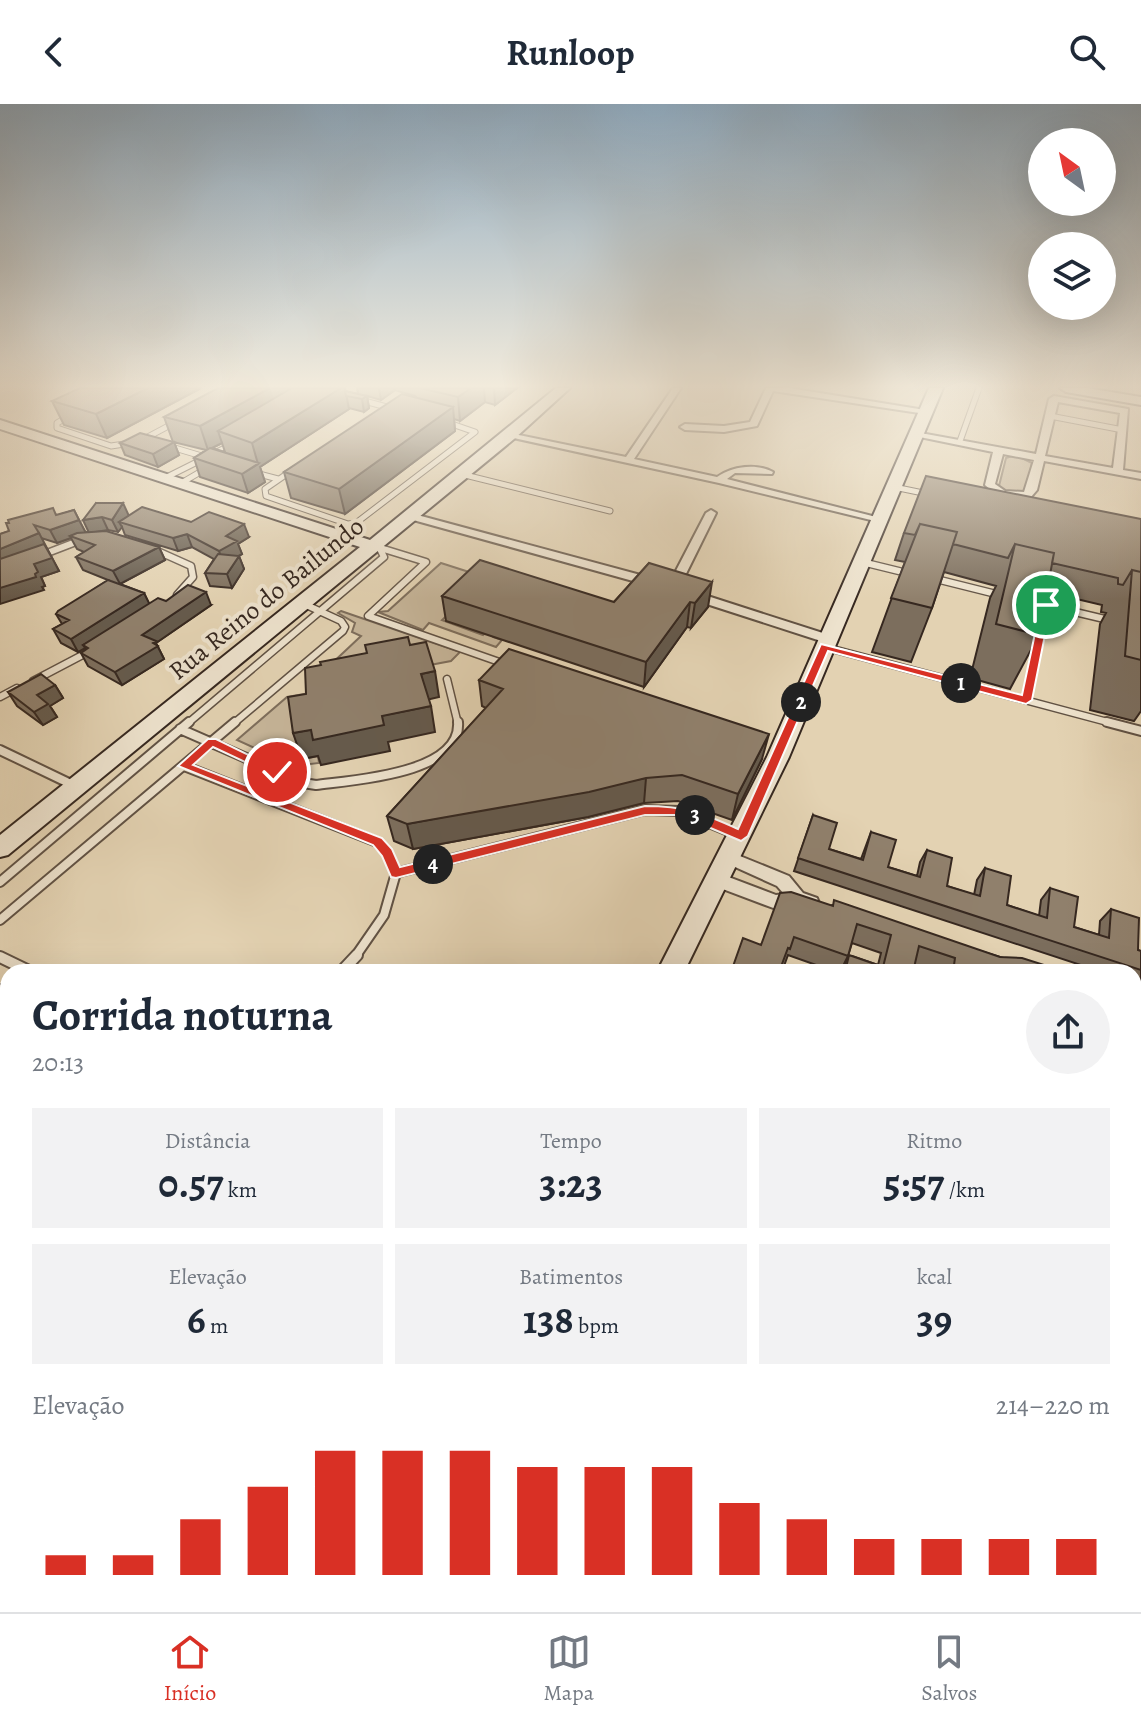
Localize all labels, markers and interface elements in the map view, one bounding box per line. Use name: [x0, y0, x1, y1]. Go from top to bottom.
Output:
text: Runloop: [506, 28, 635, 77]
icon: back: [32, 30, 76, 74]
icon: search: [1065, 30, 1109, 74]
north arrow: [1028, 128, 1116, 216]
map controls: [1028, 128, 1116, 320]
button: layers: [1028, 232, 1116, 320]
street label: Rua Reino do Bailundo: [161, 509, 371, 688]
pin: [1012, 571, 1080, 639]
icon: arrive: [1024, 583, 1068, 627]
pin: 1: [941, 663, 981, 703]
text: 1: [957, 668, 965, 698]
pin: 2: [781, 682, 821, 722]
text: 2: [796, 687, 806, 717]
pin: [243, 738, 311, 806]
icon: check: [255, 750, 299, 794]
pin: 3: [675, 795, 715, 835]
text: 3: [690, 800, 700, 830]
pin: 4: [413, 844, 453, 884]
text: 4: [428, 849, 438, 879]
text: Corrida noturna: [32, 985, 333, 1045]
button: share: [1026, 990, 1110, 1074]
text: 20:13: [32, 1045, 84, 1080]
text: Distância: [165, 1126, 251, 1156]
text: Tempo: [540, 1126, 602, 1156]
text: Ritmo: [906, 1126, 962, 1156]
text: 0.57: [158, 1156, 224, 1211]
text: 3:23: [539, 1156, 603, 1211]
text: 5:57: [884, 1156, 944, 1211]
text: km: [224, 1175, 257, 1205]
text: /km: [944, 1175, 985, 1205]
text: Elevação: [169, 1262, 247, 1292]
text: Batimentos: [519, 1262, 623, 1292]
text: kcal: [917, 1262, 952, 1292]
text: 6: [187, 1292, 206, 1347]
text: 138: [523, 1292, 574, 1347]
text: 39: [916, 1292, 952, 1347]
text: m: [206, 1311, 228, 1341]
text: bpm: [574, 1311, 619, 1341]
text: Elevação: [32, 1388, 124, 1423]
text: 214–220 m: [996, 1388, 1110, 1423]
tab: Início: [164, 1630, 216, 1708]
tab: Mapa: [543, 1630, 594, 1708]
tab: Salvos: [921, 1630, 977, 1708]

